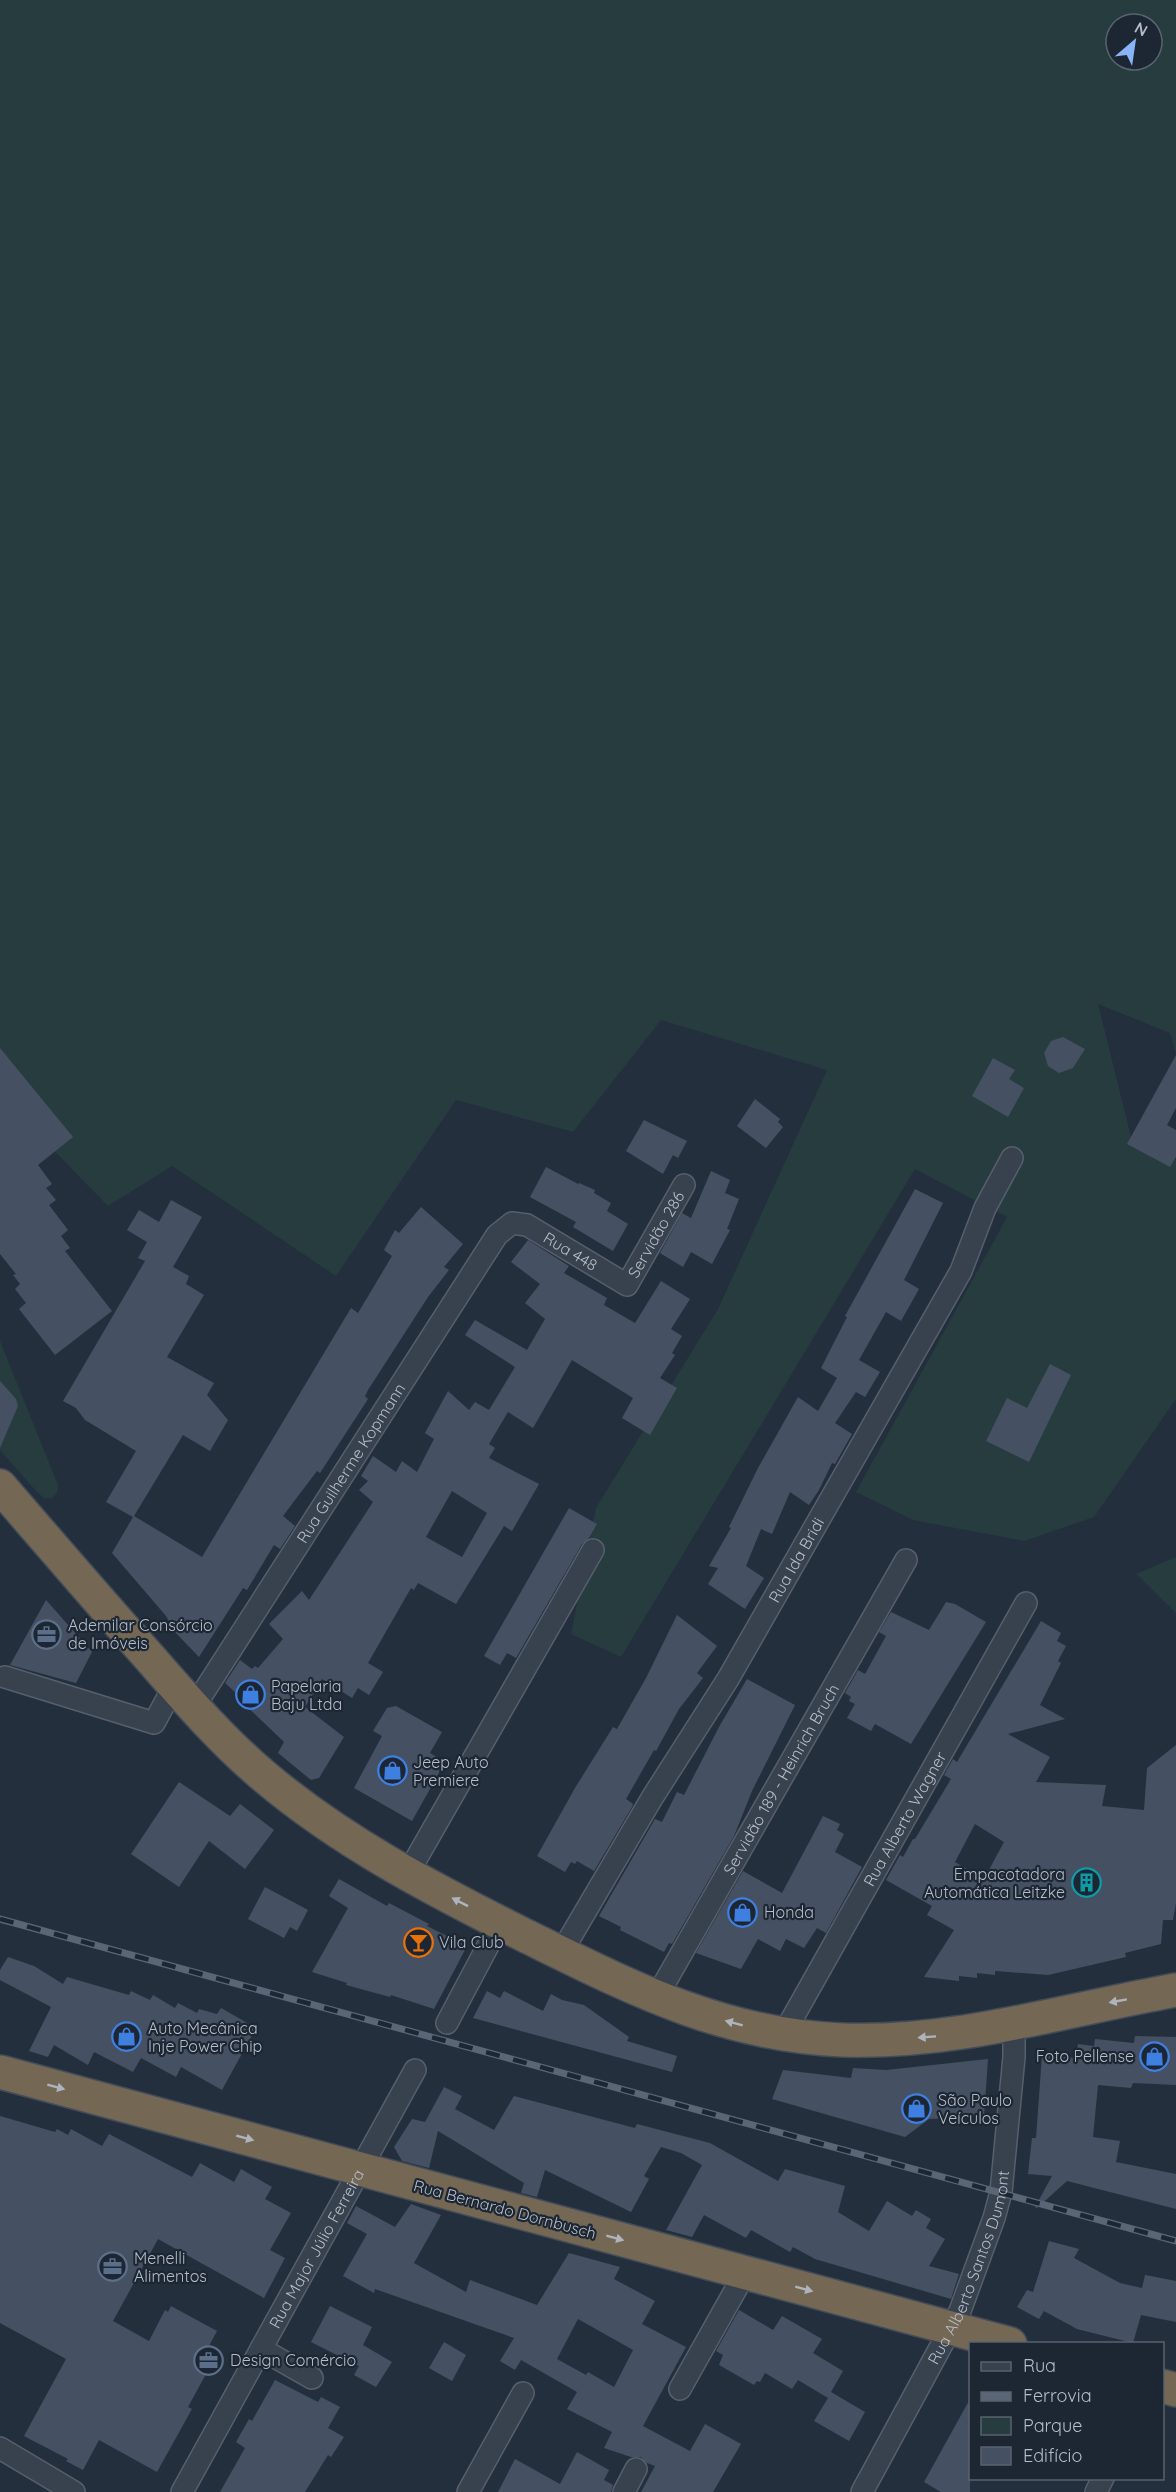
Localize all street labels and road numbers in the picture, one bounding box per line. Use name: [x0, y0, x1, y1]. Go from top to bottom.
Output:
street label: Servidão 286: [623, 1187, 689, 1281]
street label: Rua 448: [540, 1227, 601, 1275]
street label: Rua Guilherme Kopmann: [292, 1379, 409, 1547]
street label: Rua Ida Bridi: [764, 1514, 828, 1606]
street label: Servidão 189 - Heinrich Bruch: [719, 1680, 843, 1878]
street label: Rua Alberto Wagner: [859, 1748, 950, 1890]
street label: Rua Major Júlio Ferreira: [264, 2166, 368, 2332]
street label: Rua Alberto Santos Dumont: [923, 2170, 1013, 2368]
street label: Rua Bernardo Dornbusch: [412, 2175, 598, 2243]

